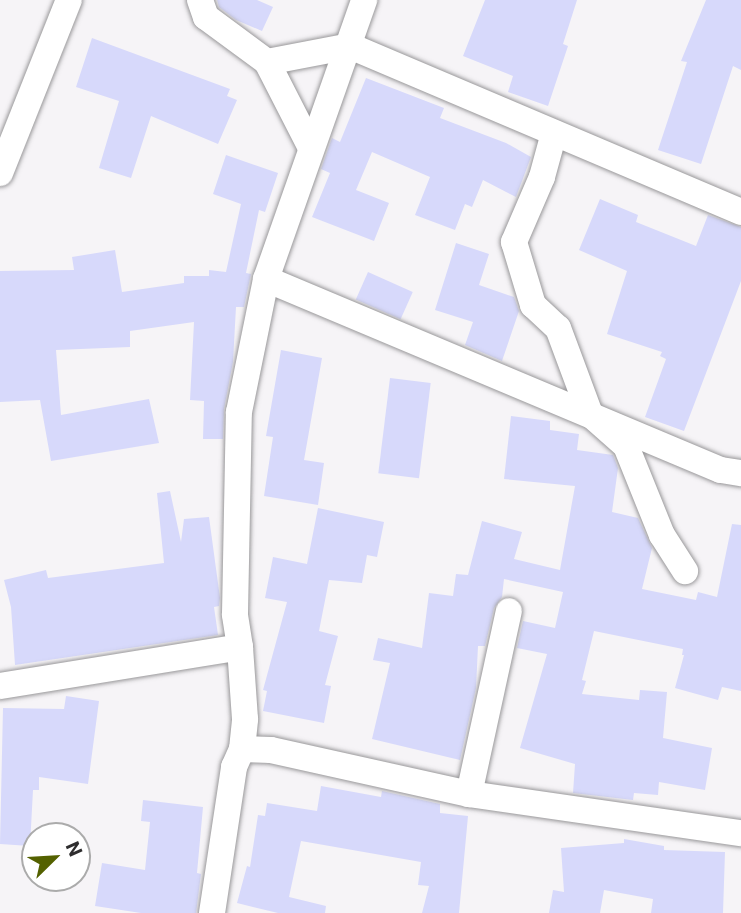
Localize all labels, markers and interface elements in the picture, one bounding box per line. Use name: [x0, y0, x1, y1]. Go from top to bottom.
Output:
north arrow: [21, 822, 91, 892]
text: N: [61, 838, 87, 860]

